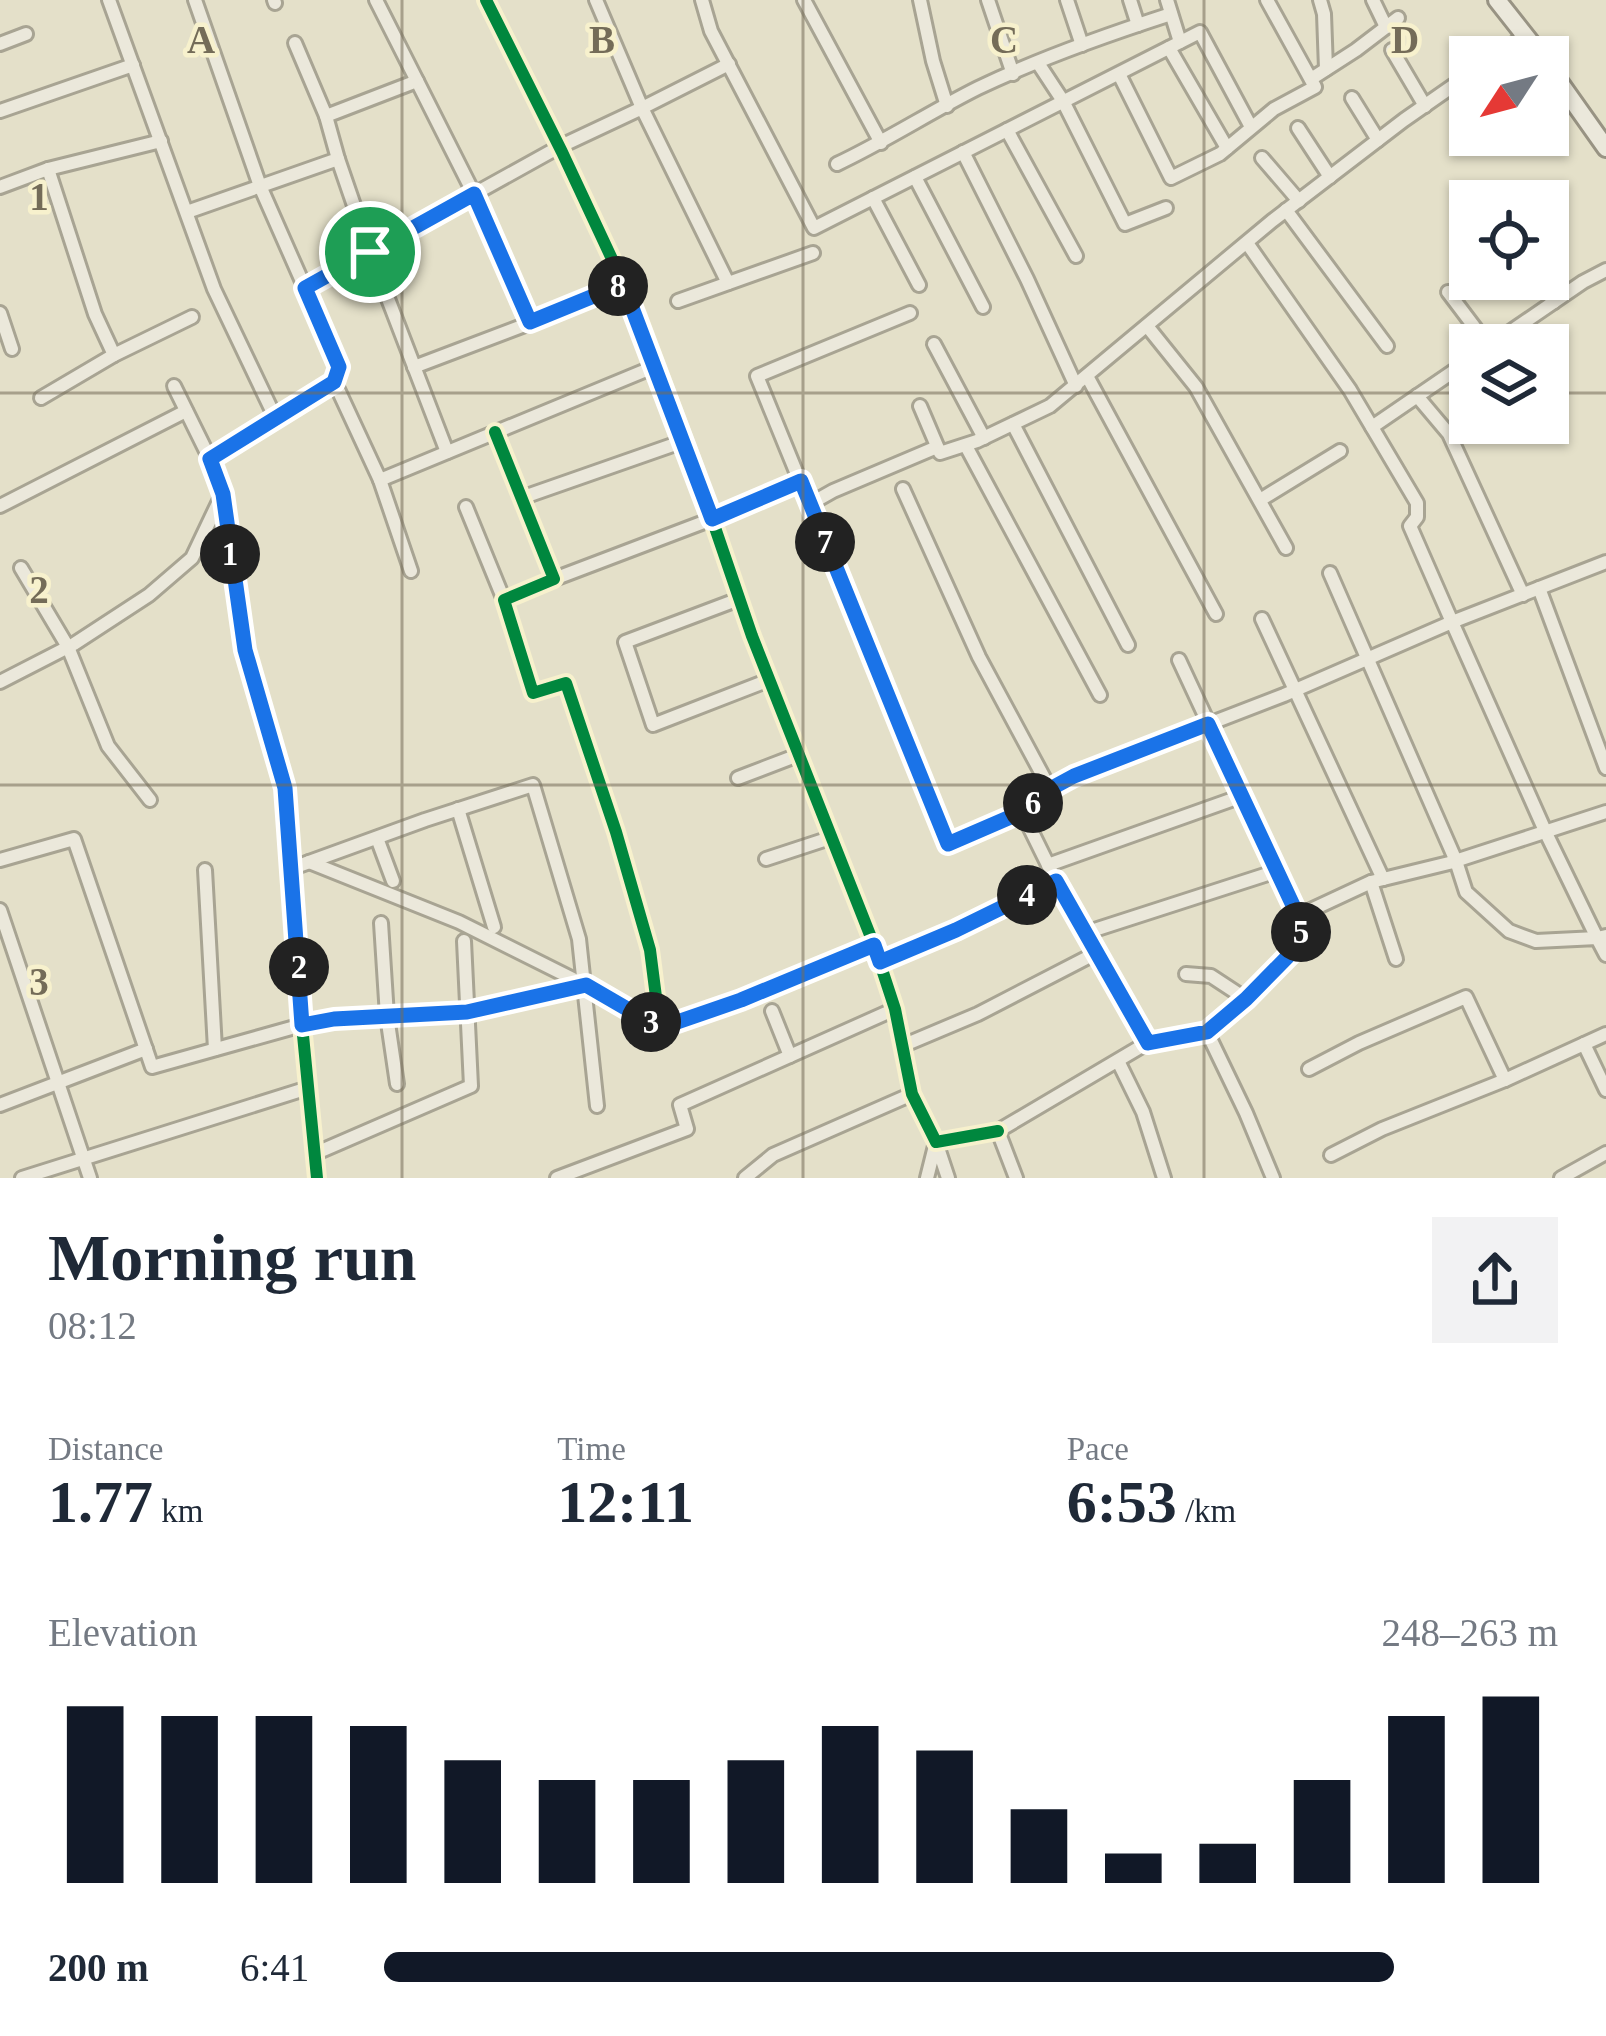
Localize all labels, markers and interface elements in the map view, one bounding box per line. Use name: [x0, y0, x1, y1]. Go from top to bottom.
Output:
text: A: [187, 18, 215, 61]
text: B: [589, 18, 615, 61]
text: C: [990, 18, 1018, 61]
text: D: [1391, 18, 1419, 61]
north arrow: [1449, 36, 1569, 156]
map controls: [1449, 36, 1569, 444]
text: 1: [29, 175, 49, 218]
button: locate: [1449, 180, 1569, 300]
pin: [319, 201, 421, 303]
icon: arrive: [337, 219, 403, 285]
pin: 8: [588, 256, 648, 316]
text: 8: [610, 268, 626, 304]
button: layers: [1449, 324, 1569, 444]
pin: 7: [795, 512, 855, 572]
pin: 1: [200, 524, 260, 584]
text: 7: [817, 524, 833, 560]
text: 1: [222, 536, 238, 572]
text: 2: [29, 568, 49, 611]
pin: 6: [1003, 773, 1063, 833]
text: 6: [1025, 785, 1041, 821]
pin: 4: [997, 865, 1057, 925]
text: 4: [1019, 877, 1035, 913]
pin: 5: [1271, 902, 1331, 962]
text: 5: [1293, 914, 1309, 950]
pin: 2: [269, 937, 329, 997]
text: 2: [291, 949, 307, 985]
text: 3: [29, 960, 49, 1003]
pin: 3: [621, 992, 681, 1052]
text: 3: [643, 1004, 659, 1040]
button: share: [1432, 1217, 1558, 1343]
text: Morning run: [48, 1221, 417, 1294]
text: 08:12: [48, 1304, 137, 1347]
text: Distance: [48, 1431, 163, 1467]
text: Time: [557, 1431, 626, 1467]
text: Pace: [1067, 1431, 1129, 1467]
text: 1.77: [48, 1469, 153, 1535]
text: 12:11: [557, 1469, 694, 1535]
text: 6:53: [1067, 1469, 1177, 1535]
text: km: [153, 1493, 203, 1529]
text: /km: [1177, 1493, 1236, 1529]
text: Elevation: [48, 1611, 197, 1654]
text: 248–263 m: [1381, 1611, 1558, 1654]
text: 200 m: [48, 1946, 149, 1989]
text: 6:41: [240, 1946, 309, 1989]

